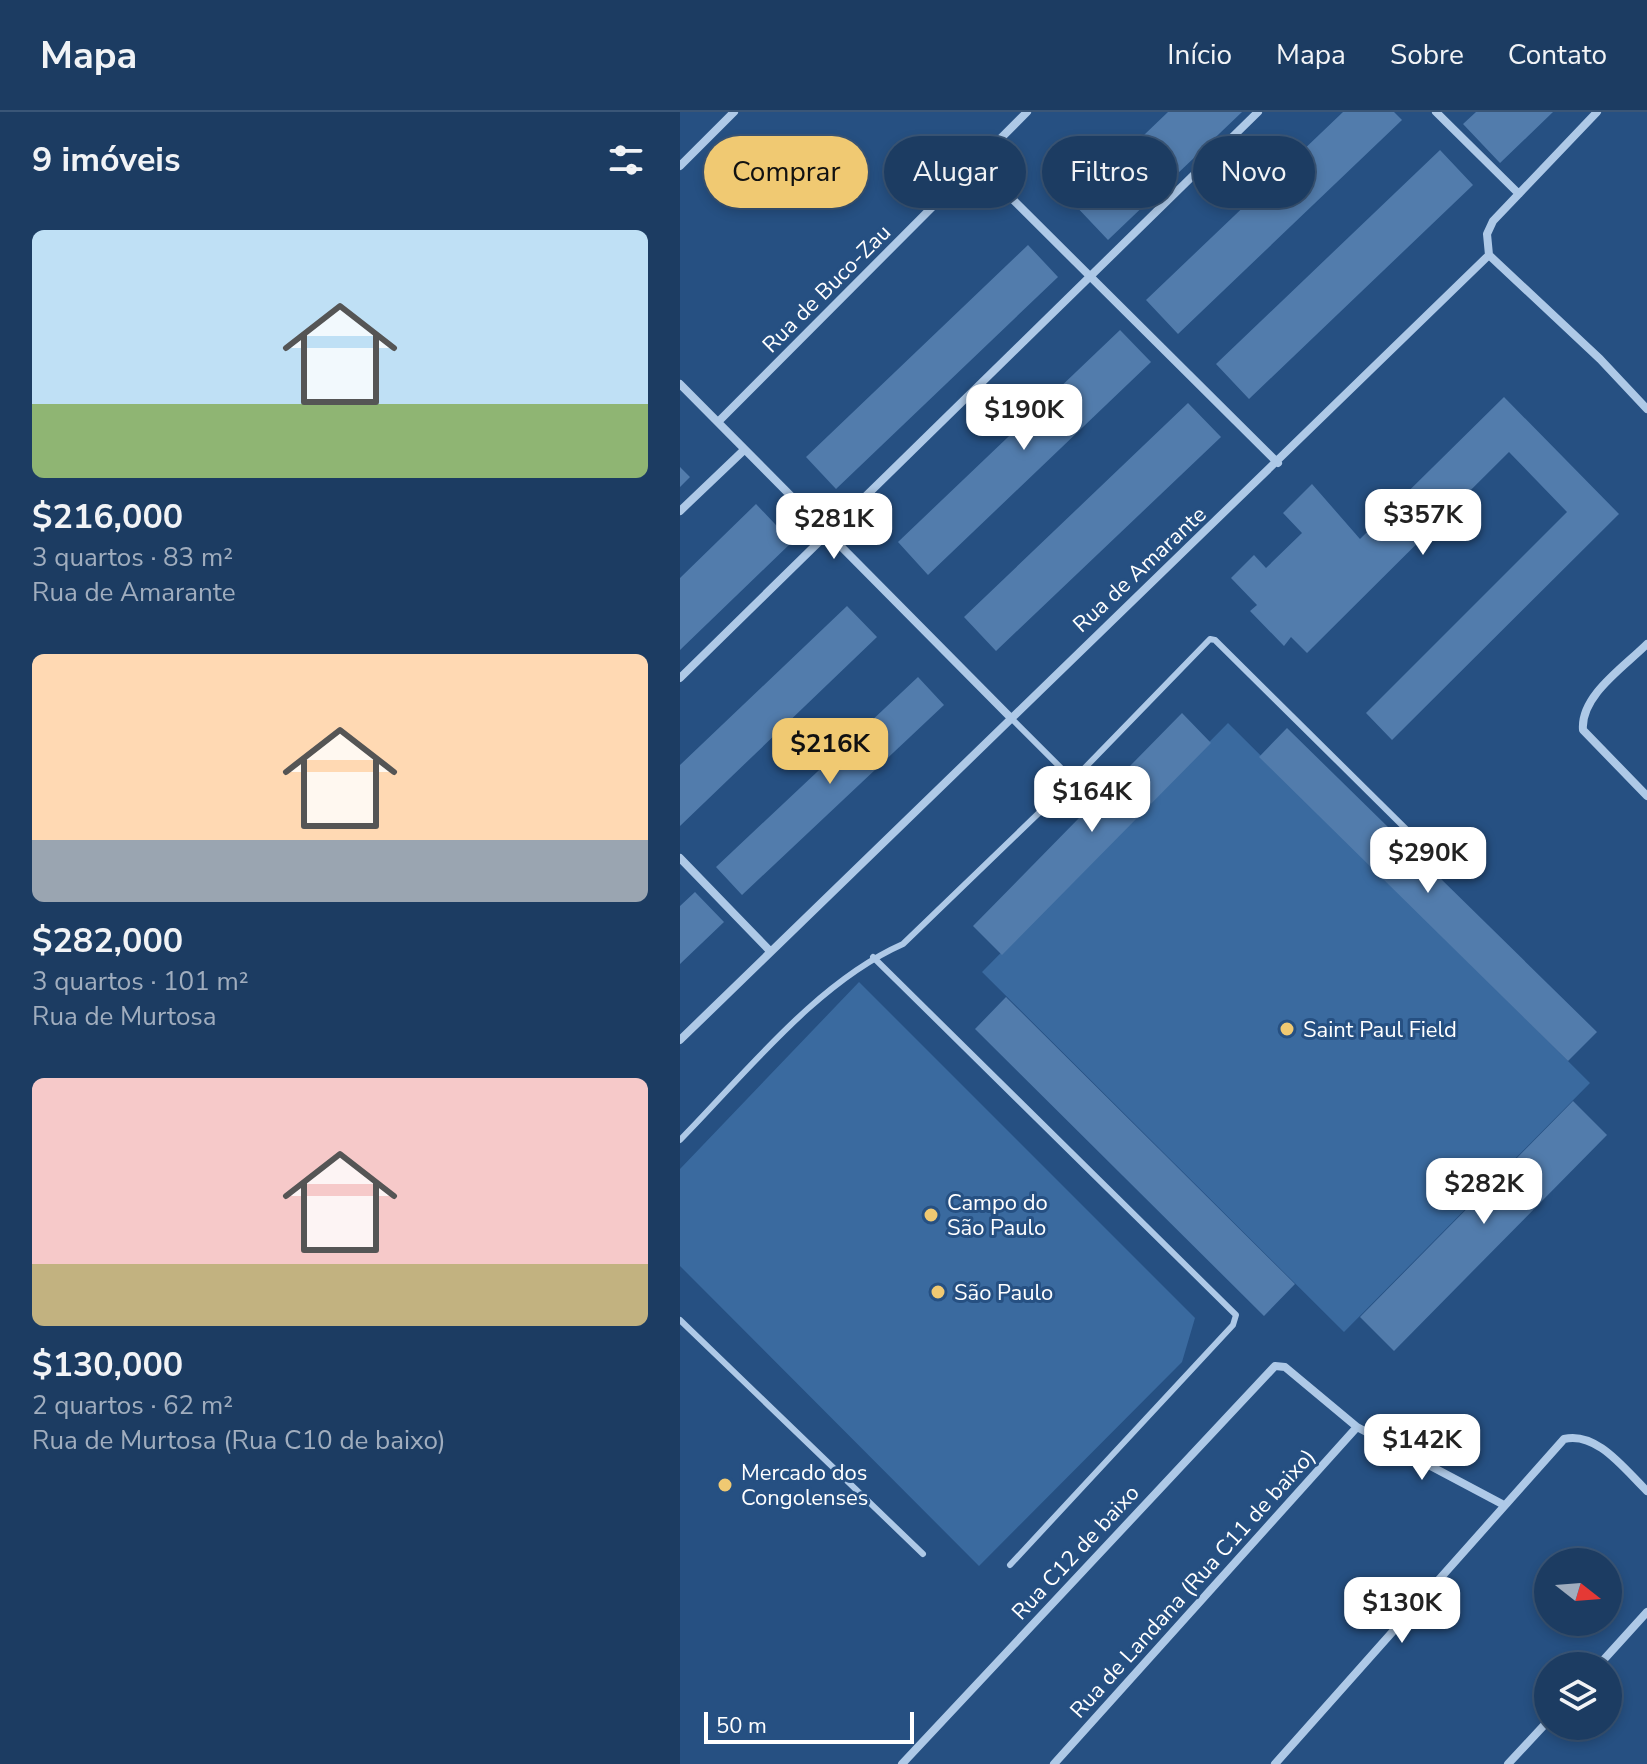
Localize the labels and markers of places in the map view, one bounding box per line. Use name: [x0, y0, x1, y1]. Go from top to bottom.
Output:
pin: $190K: [968, 384, 1080, 452]
pin: $357K: [1367, 489, 1479, 557]
pin: $281K: [778, 493, 890, 561]
pin: $216K: [774, 718, 886, 786]
pin: $164K: [1036, 766, 1148, 834]
pin: $290K: [1372, 827, 1484, 895]
place label: Saint Paul Field: [1303, 1015, 1457, 1045]
marker: Saint Paul Field: [1278, 1020, 1296, 1038]
pin: $282K: [1428, 1158, 1540, 1226]
place label: Campo do São Paulo: [947, 1188, 1048, 1243]
marker: Campo do São Paulo: [922, 1206, 940, 1224]
place label: São Paulo: [954, 1278, 1053, 1308]
marker: São Paulo: [929, 1283, 947, 1301]
pin: $142K: [1366, 1414, 1478, 1482]
place label: Mercado dos Congolenses: [741, 1458, 868, 1513]
marker: Mercado dos Congolenses: [716, 1476, 734, 1494]
pin: $130K: [1346, 1577, 1458, 1645]

